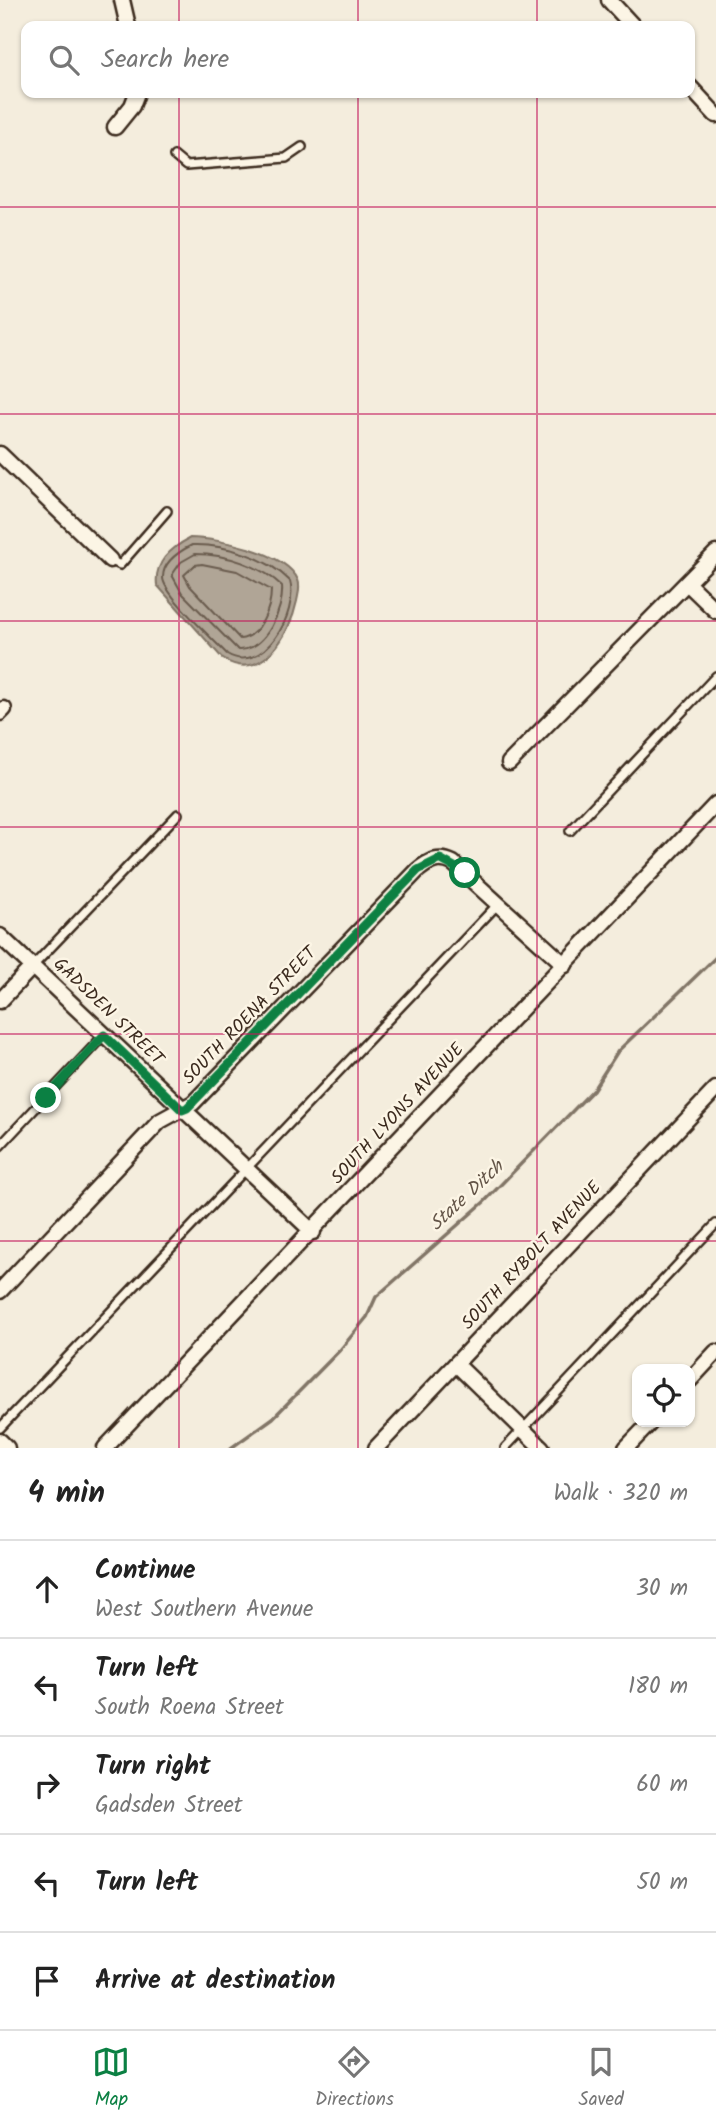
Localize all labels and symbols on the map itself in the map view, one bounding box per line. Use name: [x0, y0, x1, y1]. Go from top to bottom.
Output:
route start: [449, 857, 480, 888]
street label: SOUTH ROENA STREET: [176, 939, 325, 1092]
street label: GADSDEN STREET: [46, 951, 171, 1074]
street label: SOUTH LYONS AVENUE: [324, 1036, 472, 1192]
route end: [30, 1082, 61, 1113]
water label: State Ditch: [423, 1152, 512, 1239]
street label: SOUTH RYBOLT AVENUE: [455, 1175, 609, 1337]

